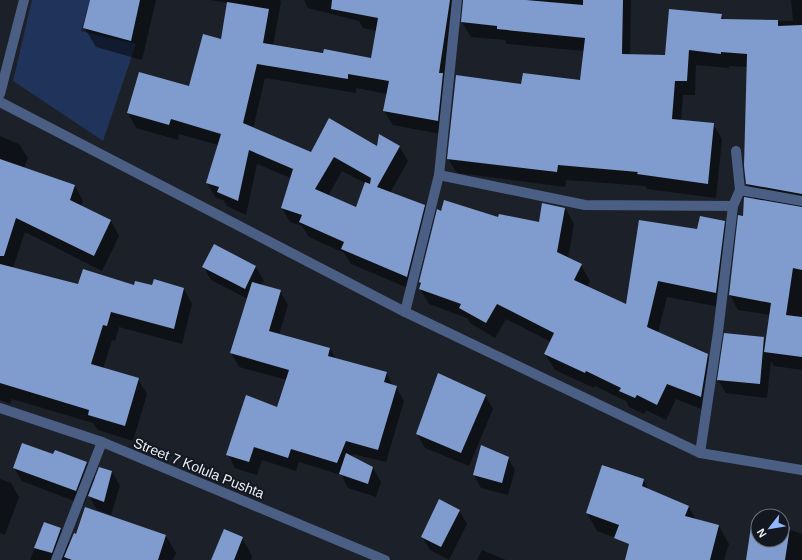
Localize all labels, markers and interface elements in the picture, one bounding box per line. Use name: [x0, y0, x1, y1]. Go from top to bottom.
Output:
street label: Street 7 Kolula Pushta: [131, 434, 267, 502]
north arrow: [750, 508, 790, 548]
text: N: [754, 527, 769, 540]

